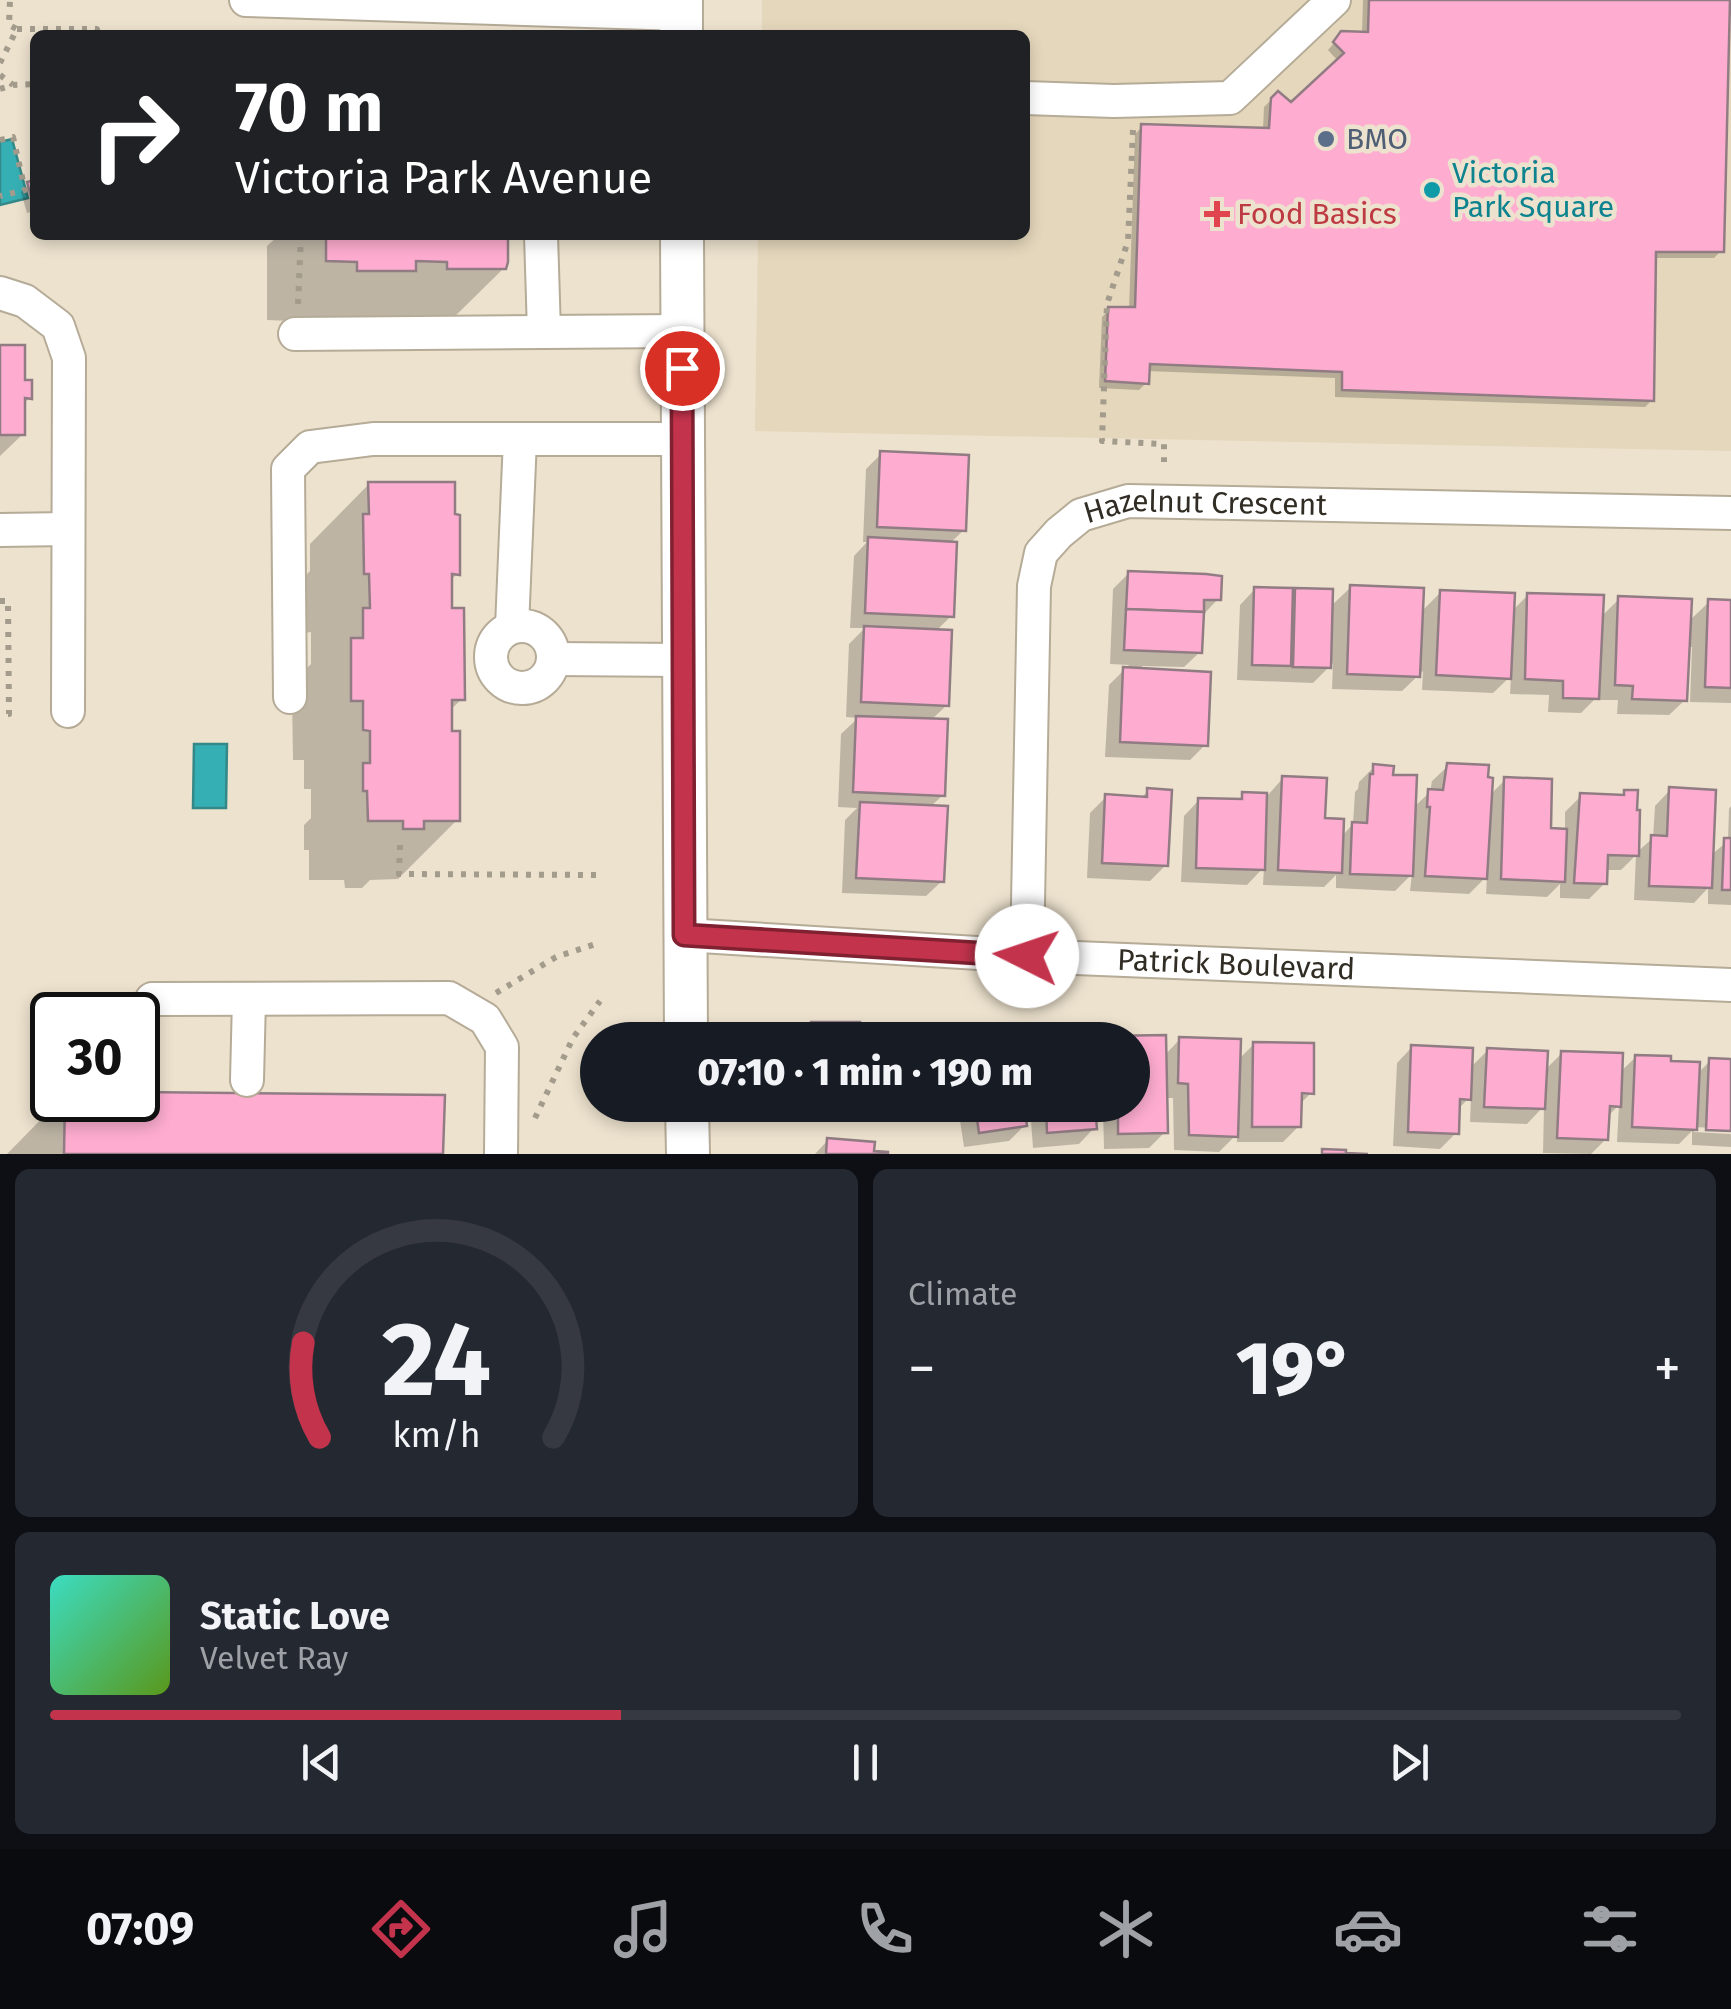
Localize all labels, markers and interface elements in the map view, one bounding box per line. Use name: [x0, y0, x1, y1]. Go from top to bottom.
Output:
text: 70 m: [235, 66, 384, 150]
icon: right: [70, 70, 200, 200]
place label: BMO: [1346, 121, 1408, 157]
marker: BMO: [1315, 128, 1337, 150]
text: Victoria Park Avenue: [235, 151, 652, 205]
place label: Victoria Park Square: [1452, 155, 1614, 225]
marker: Victoria Park Square: [1421, 179, 1443, 201]
place label: Food Basics: [1237, 196, 1397, 232]
marker: Food Basics: [1206, 203, 1228, 225]
pin: [640, 326, 725, 411]
icon: arrive: [655, 341, 710, 396]
street label: Hazelnut Crescent: [1079, 483, 1328, 531]
position arrow: [975, 904, 1079, 1008]
street label: Patrick Boulevard: [1117, 942, 1356, 988]
speed limit sign: 30: [30, 992, 160, 1122]
text: 07:10 · 1 min · 190 m: [697, 1049, 1033, 1095]
text: Climate: [908, 1275, 1017, 1313]
text: 24: [382, 1298, 491, 1423]
text: 19°: [1236, 1324, 1353, 1414]
text: −: [908, 1336, 936, 1402]
text: +: [1654, 1336, 1681, 1402]
text: km/h: [392, 1414, 481, 1456]
text: Static Love: [200, 1593, 390, 1639]
text: Velvet Ray: [200, 1639, 348, 1677]
icon: previous: [294, 1735, 349, 1790]
icon: pause: [838, 1735, 893, 1790]
icon: next: [1382, 1735, 1437, 1790]
icon: directions: [366, 1894, 436, 1964]
icon: music: [608, 1894, 678, 1964]
icon: phone: [850, 1894, 920, 1964]
icon: climate: [1091, 1894, 1161, 1964]
icon: car: [1333, 1894, 1403, 1964]
icon: filters: [1575, 1894, 1645, 1964]
text: 07:09: [86, 1902, 194, 1956]

